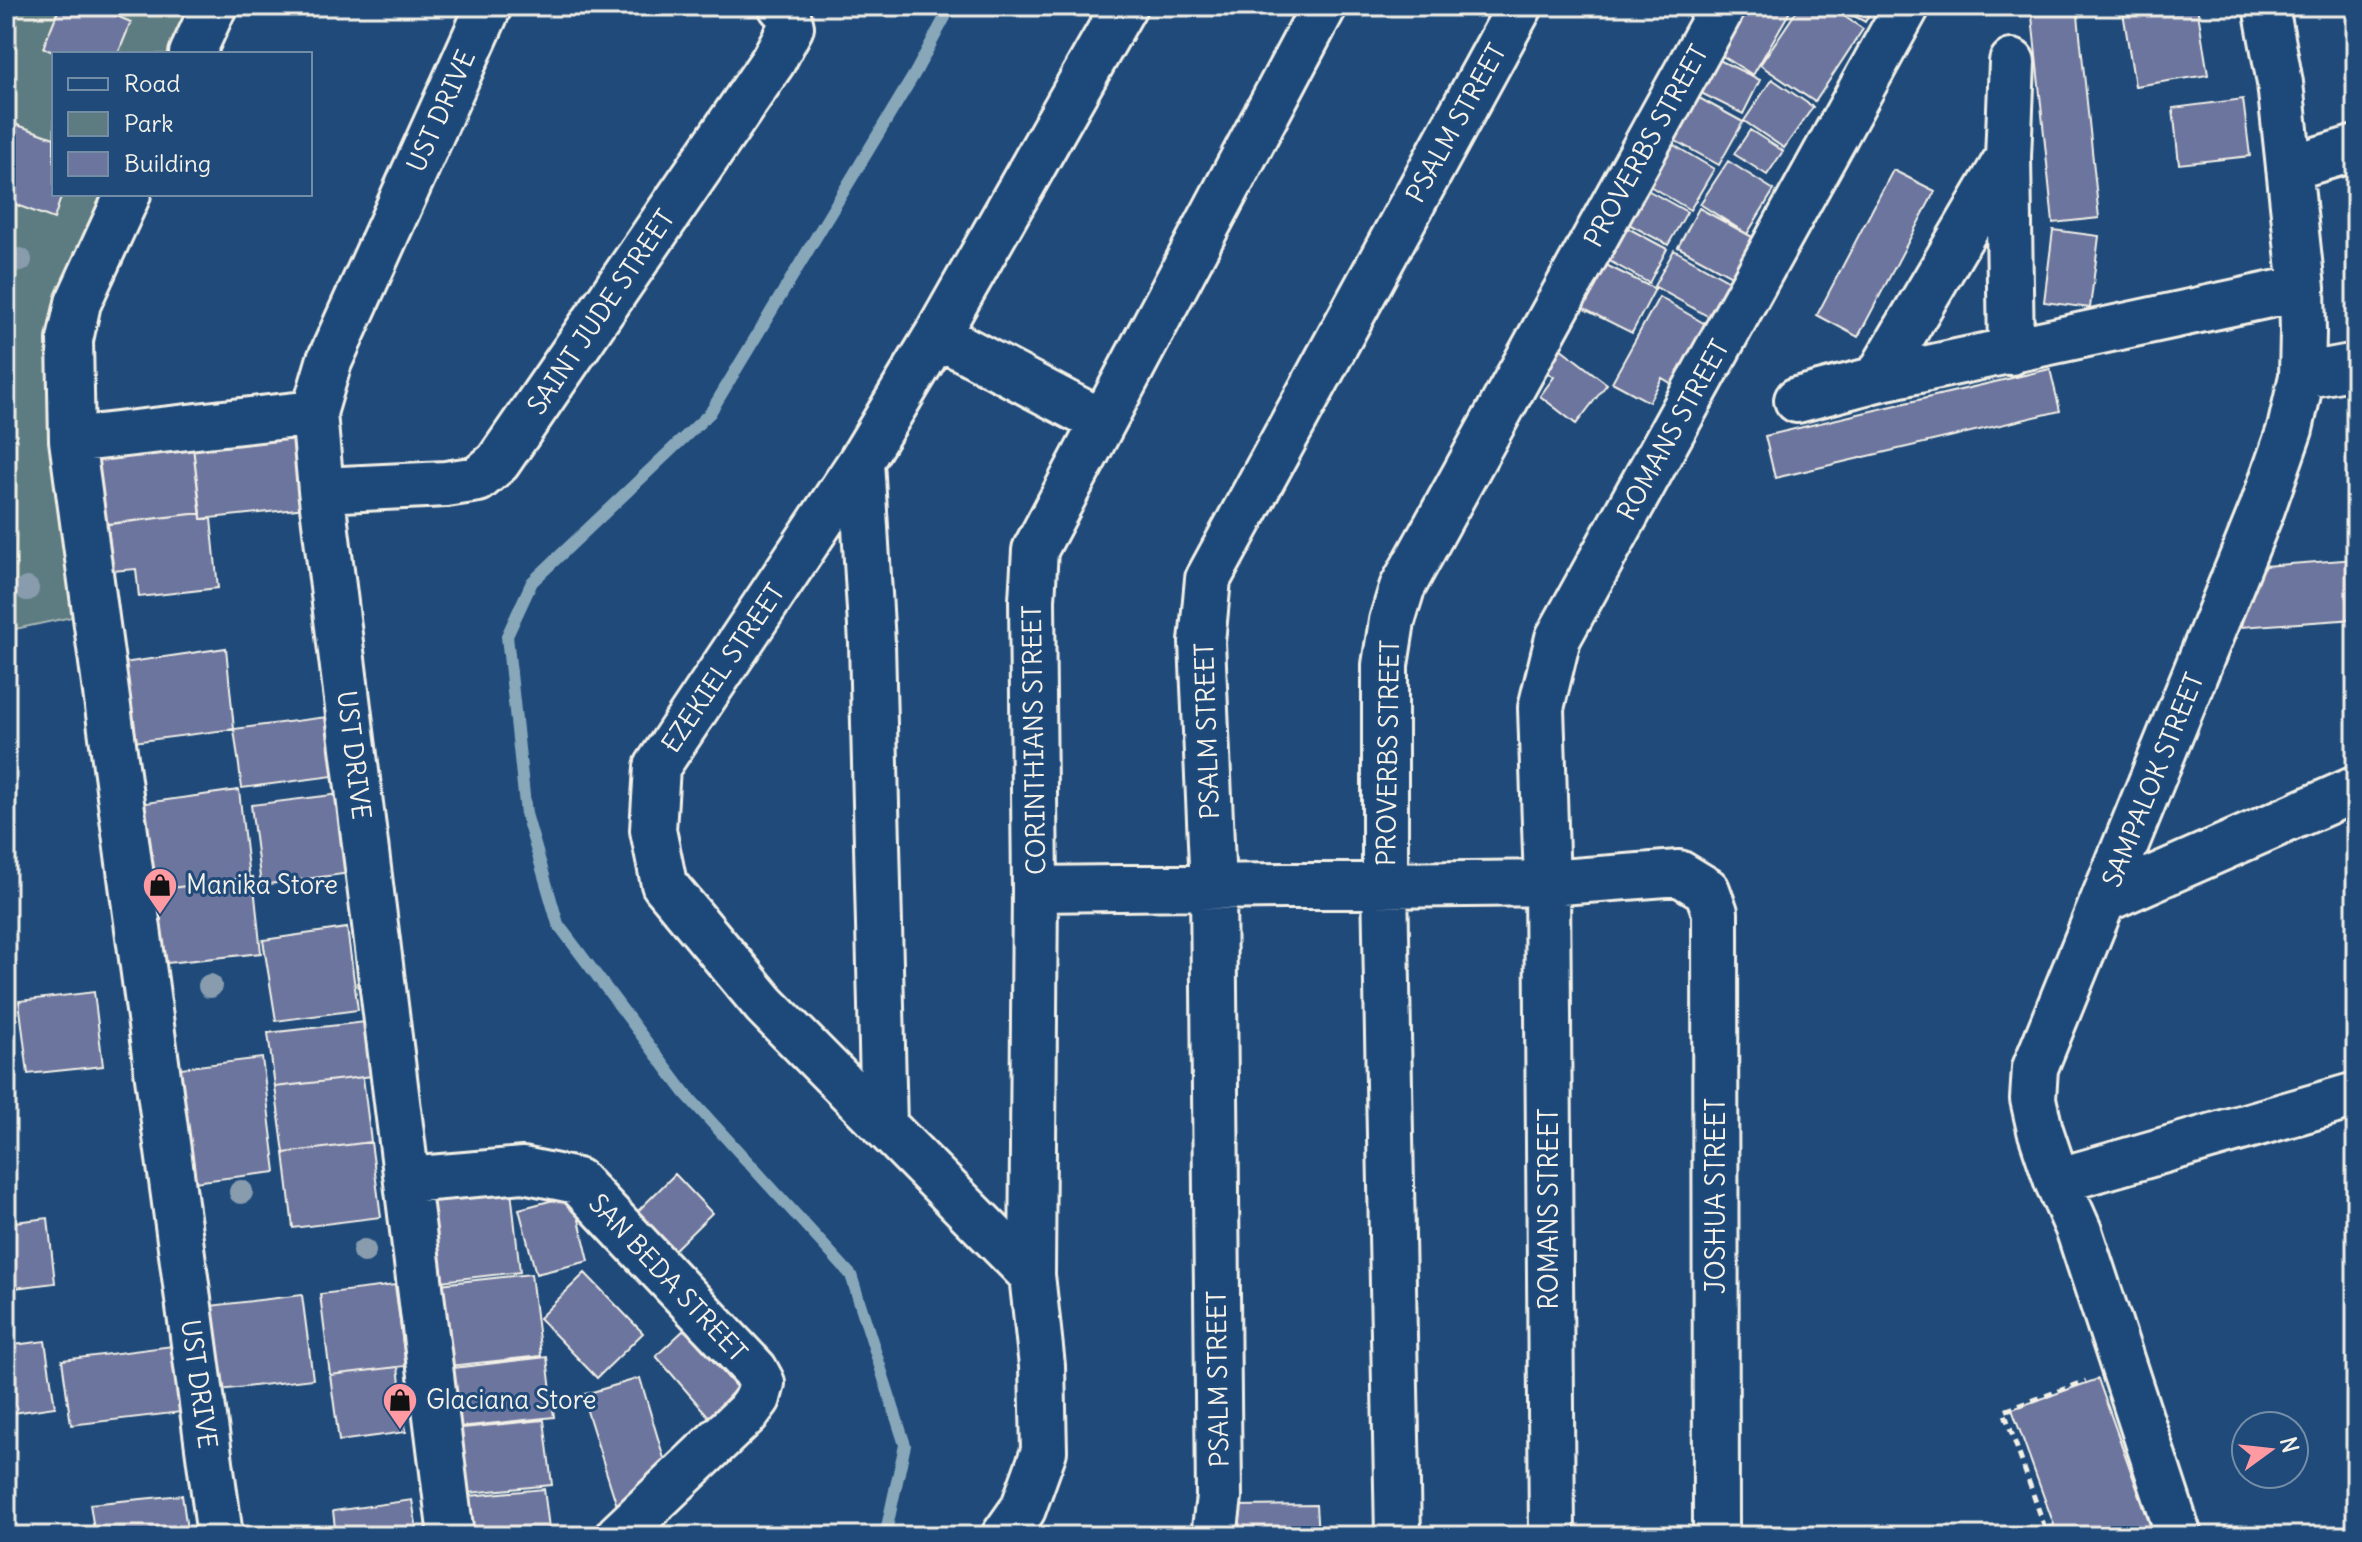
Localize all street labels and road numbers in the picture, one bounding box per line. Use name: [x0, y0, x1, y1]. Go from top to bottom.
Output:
street label: PSALM STREET: [1398, 37, 1513, 208]
street label: PROVERBS STREET: [1576, 39, 1715, 253]
street label: UST DRIVE: [399, 45, 482, 177]
street label: SAINT JUDE STREET: [520, 203, 681, 420]
street label: ROMANS STREET: [1609, 334, 1736, 526]
street label: EZEKIEL STREET: [654, 577, 791, 759]
street label: CORINTHIANS STREET: [1015, 605, 1052, 875]
street label: PROVERBS STREET: [1369, 640, 1406, 866]
street label: PSALM STREET: [1187, 642, 1226, 820]
street label: SAMPALOK STREET: [2095, 668, 2211, 892]
street label: UST DRIVE: [330, 688, 379, 821]
street label: JOSHUA STREET: [1699, 1098, 1732, 1294]
street label: ROMANS STREET: [1532, 1108, 1565, 1310]
street label: SAN BEDA STREET: [582, 1187, 755, 1368]
street label: PSALM STREET: [1199, 1290, 1236, 1468]
street label: UST DRIVE: [174, 1317, 225, 1451]

